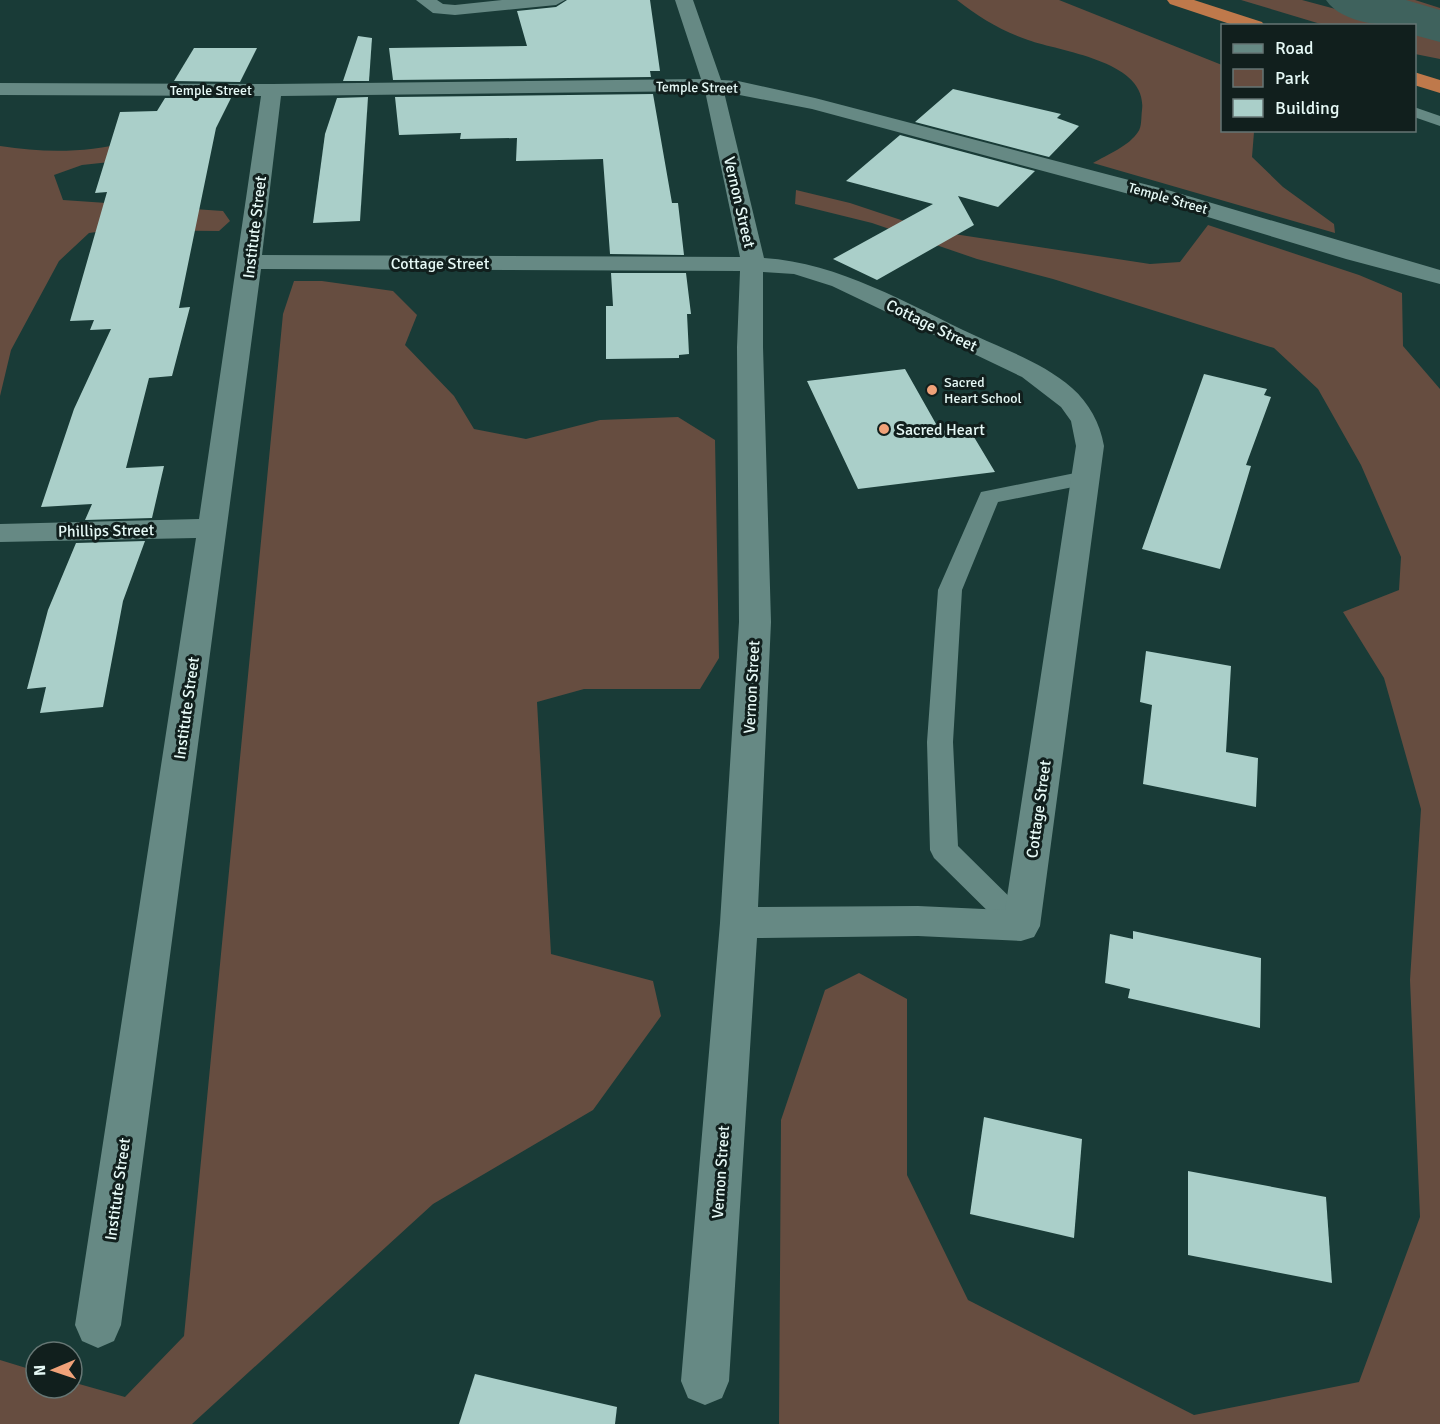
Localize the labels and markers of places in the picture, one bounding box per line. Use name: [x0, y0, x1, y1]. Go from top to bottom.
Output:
place label: Sacred Heart School: [944, 374, 1022, 407]
marker: Sacred Heart School: [925, 383, 939, 397]
place label: Sacred Heart: [896, 420, 985, 440]
marker: Sacred Heart: [877, 422, 891, 436]

